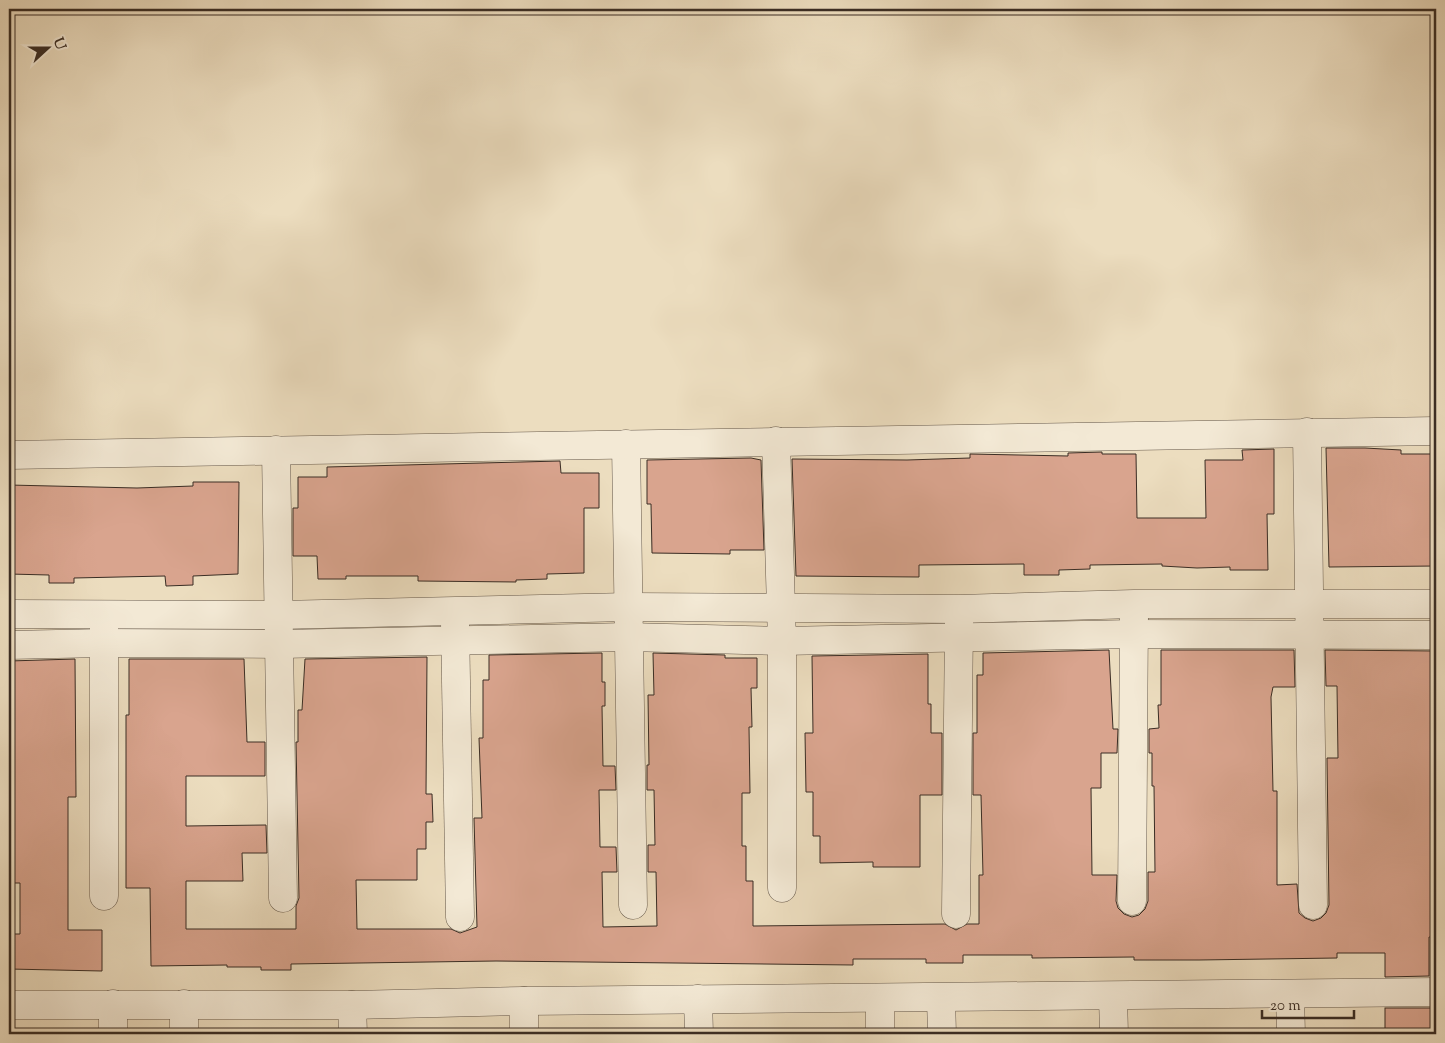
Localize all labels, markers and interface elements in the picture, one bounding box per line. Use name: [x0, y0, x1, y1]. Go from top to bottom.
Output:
north arrow: [22, 22, 72, 72]
text: U: [47, 35, 70, 54]
scale bar: [1262, 988, 1355, 1020]
text: 20 m: [1270, 996, 1301, 1017]

